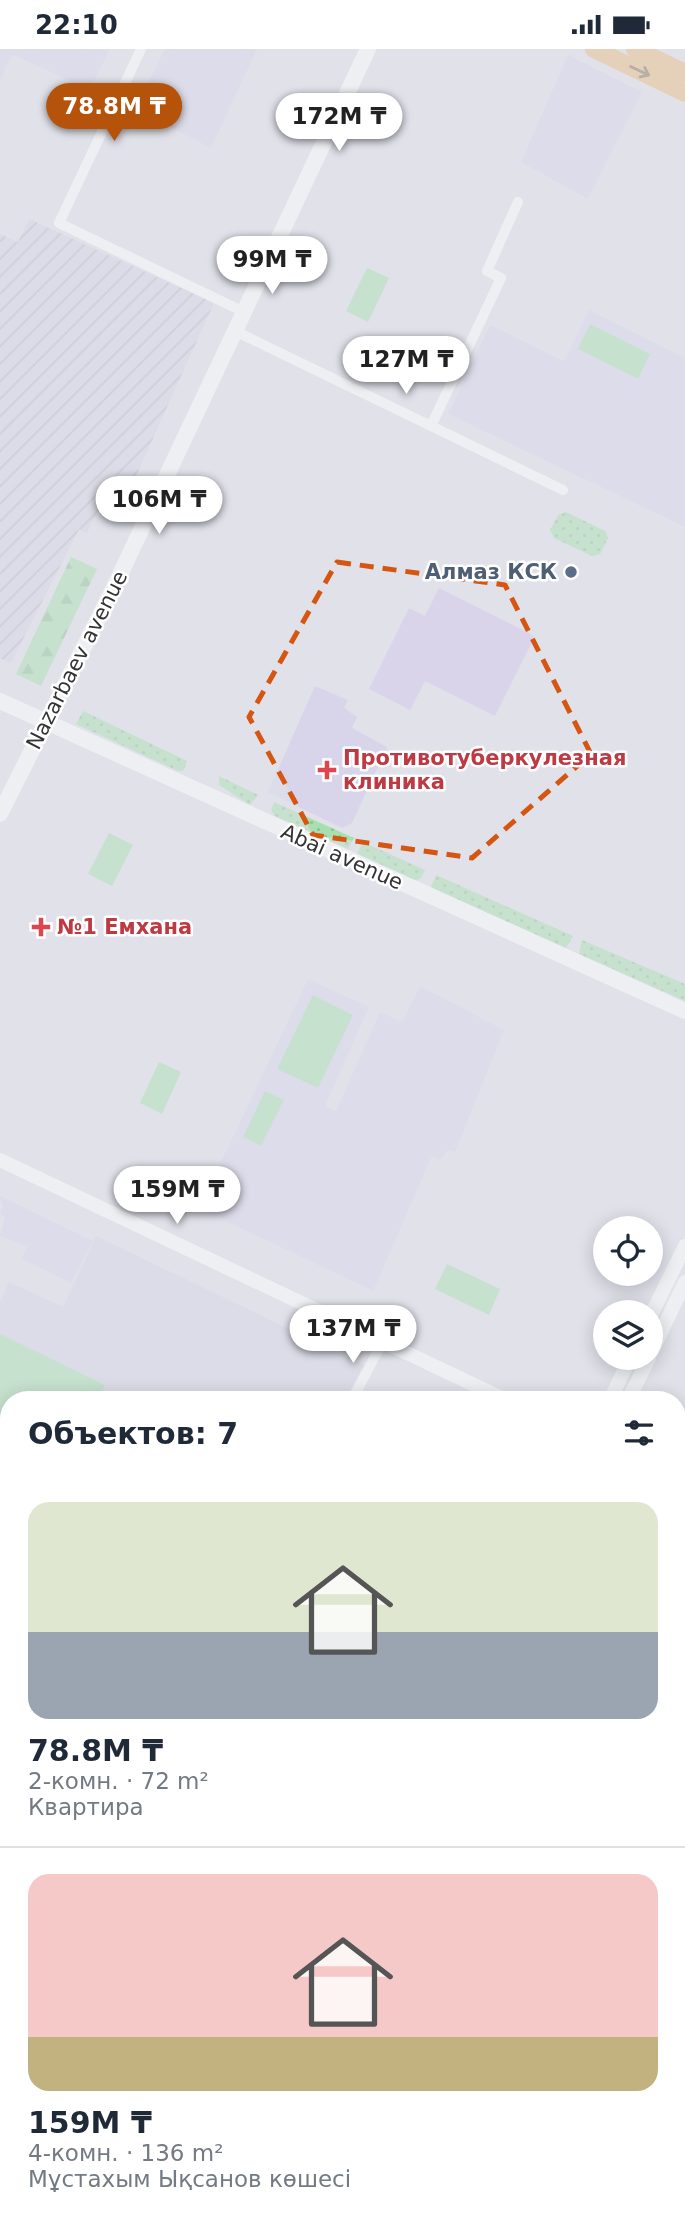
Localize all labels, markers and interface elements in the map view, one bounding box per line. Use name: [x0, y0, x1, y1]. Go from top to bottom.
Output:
text: 22:10: [35, 10, 118, 40]
one-way arrow: [629, 65, 650, 79]
pin: 78.8M ₸: [49, 83, 179, 143]
text: 78.8M ₸: [62, 93, 166, 119]
pin: 172M ₸: [282, 93, 396, 153]
text: 172M ₸: [292, 103, 386, 129]
pin: 99M ₸: [223, 237, 321, 296]
text: 99M ₸: [233, 246, 311, 272]
pin: 127M ₸: [349, 337, 463, 396]
text: 127M ₸: [359, 346, 453, 372]
pin: 106M ₸: [102, 477, 216, 536]
text: 106M ₸: [112, 486, 206, 512]
place label: Алмаз КСК: [425, 560, 557, 584]
marker: Алмаз КСК: [563, 564, 579, 580]
street label: Nazarbaev avenue: [22, 567, 132, 753]
place label: Противотуберкулезная клиника: [343, 746, 626, 794]
marker: Противотуберкулезная клиника: [317, 760, 337, 780]
street label: Abai avenue: [277, 819, 407, 895]
place label: №1 Емхана: [57, 915, 192, 939]
marker: №1 Емхана: [31, 917, 51, 937]
pin: 159M ₸: [120, 1167, 234, 1226]
text: 159M ₸: [130, 1176, 224, 1202]
map controls: [593, 1216, 663, 1370]
button: locate: [593, 1216, 663, 1286]
button: layers: [593, 1300, 663, 1370]
pin: 137M ₸: [296, 1305, 410, 1365]
text: 137M ₸: [306, 1315, 400, 1341]
icon: filters: [620, 1414, 658, 1452]
text: Объектов: 7: [28, 1416, 238, 1451]
icon: home: [280, 1547, 406, 1673]
text: 78.8M ₸: [28, 1733, 163, 1768]
text: 2-комн. · 72 m²: [28, 1768, 209, 1794]
text: Квартира: [28, 1794, 144, 1820]
icon: home: [280, 1919, 406, 2045]
text: 159M ₸: [28, 2105, 152, 2140]
text: 4-комн. · 136 m²: [28, 2140, 223, 2166]
text: Мұстахым Ықсанов көшесі: [28, 2166, 351, 2192]

